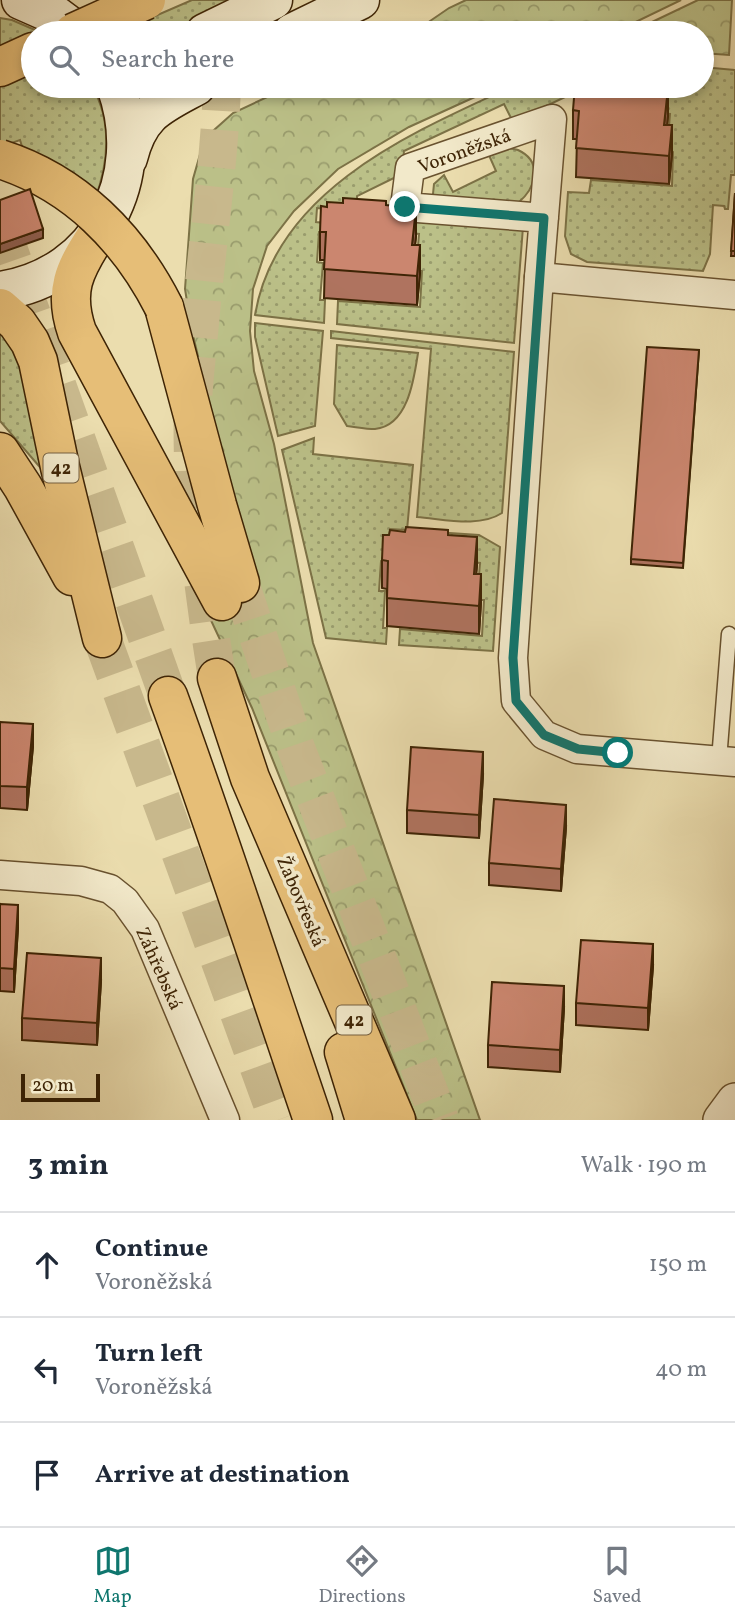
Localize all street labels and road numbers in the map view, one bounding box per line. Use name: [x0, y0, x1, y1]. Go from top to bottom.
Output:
street label: Voroněžská: [415, 123, 515, 181]
road number: 42: [43, 454, 78, 482]
street label: Žabovřeská: [269, 852, 331, 951]
street label: Záhřebská: [128, 923, 188, 1014]
road number: 42: [336, 1006, 372, 1035]

